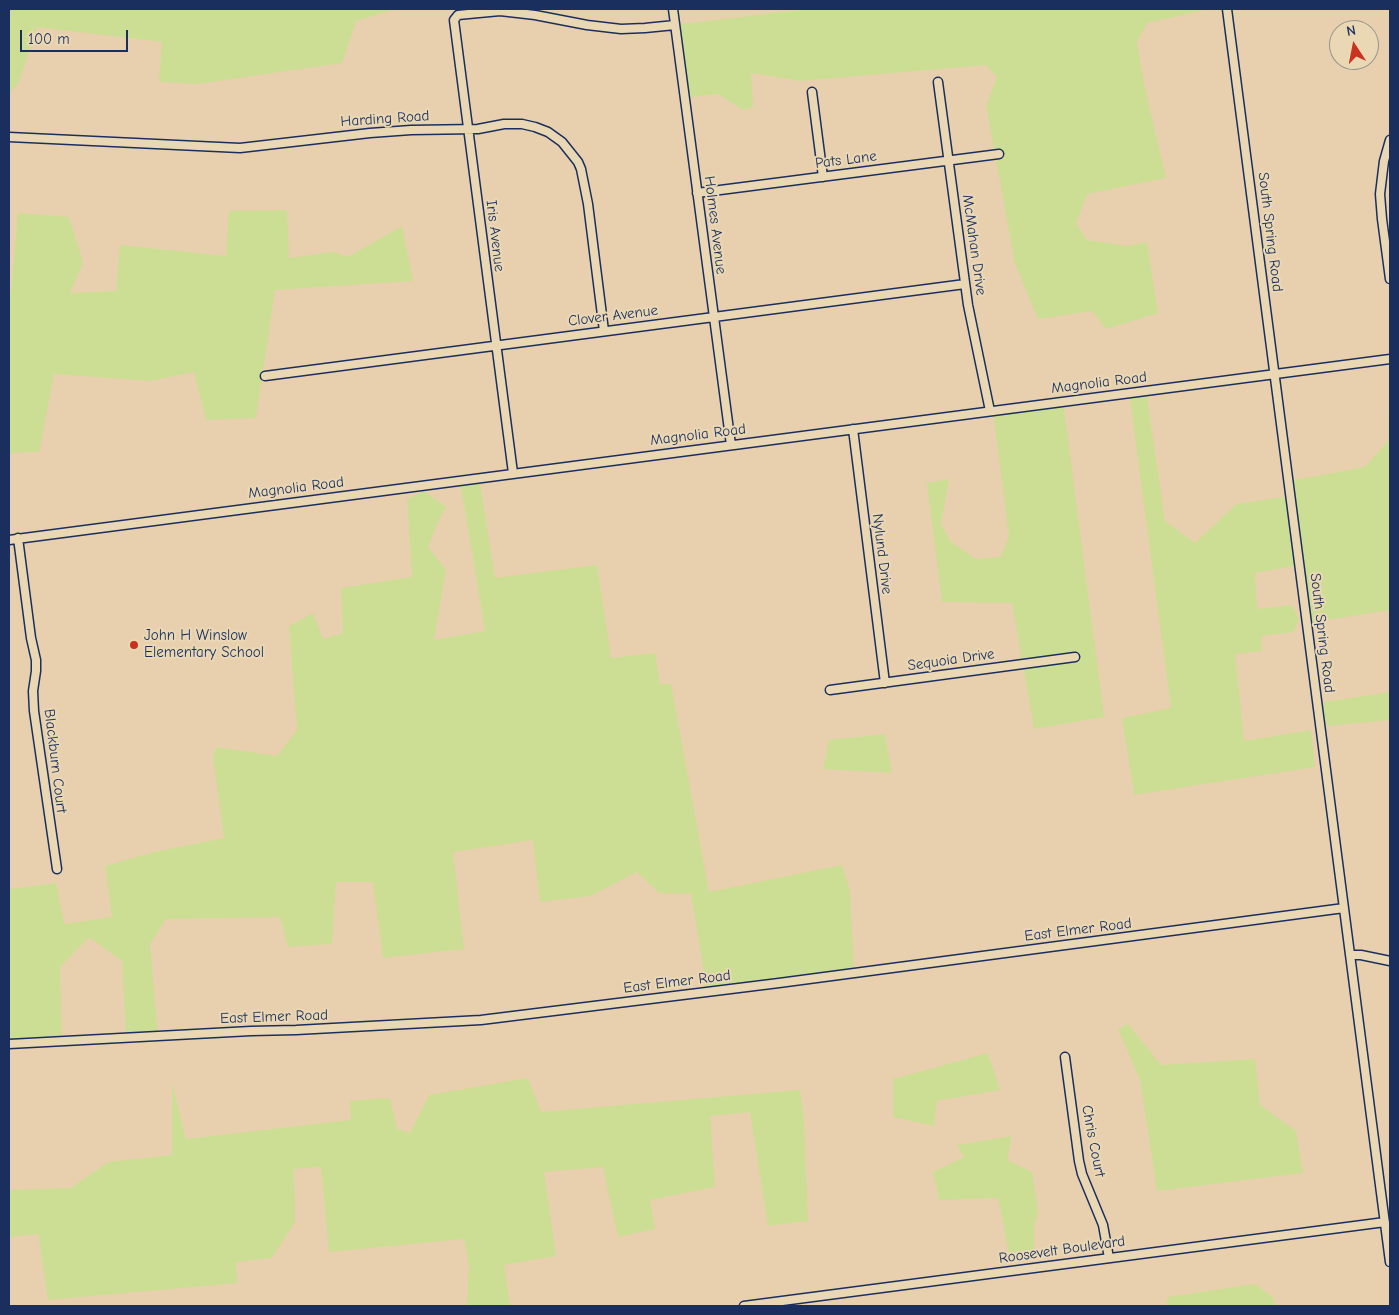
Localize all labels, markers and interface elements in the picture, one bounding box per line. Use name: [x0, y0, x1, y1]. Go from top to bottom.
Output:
scale bar: [22, 20, 130, 52]
north arrow: [1329, 20, 1379, 70]
text: N: [1345, 22, 1357, 40]
text: 100 m: [28, 30, 70, 48]
street label: Harding Road: [340, 107, 430, 131]
street label: Pats Lane: [814, 147, 878, 173]
street label: South Spring Road: [1254, 171, 1286, 293]
street label: Holmes Avenue: [700, 175, 730, 275]
street label: McMahan Drive: [958, 194, 990, 296]
street label: Iris Avenue: [482, 199, 508, 273]
street label: Clover Avenue: [567, 302, 659, 330]
street label: Magnolia Road: [1050, 368, 1148, 398]
street label: Magnolia Road: [649, 420, 747, 450]
street label: Magnolia Road: [247, 473, 345, 503]
street label: Nylund Drive: [868, 513, 896, 595]
street label: South Spring Road: [1306, 572, 1338, 694]
place label: John H Winslow Elementary School: [144, 627, 264, 662]
marker: John H Winslow Elementary School: [128, 639, 140, 651]
street label: Sequoia Drive: [906, 645, 996, 675]
street label: Blackburn Court: [40, 708, 70, 814]
street label: East Elmer Road: [1023, 914, 1133, 946]
street label: East Elmer Road: [622, 966, 732, 998]
street label: East Elmer Road: [220, 1006, 328, 1028]
street label: Chris Court: [1077, 1103, 1109, 1179]
street label: Roosevelt Boulevard: [998, 1232, 1126, 1268]

